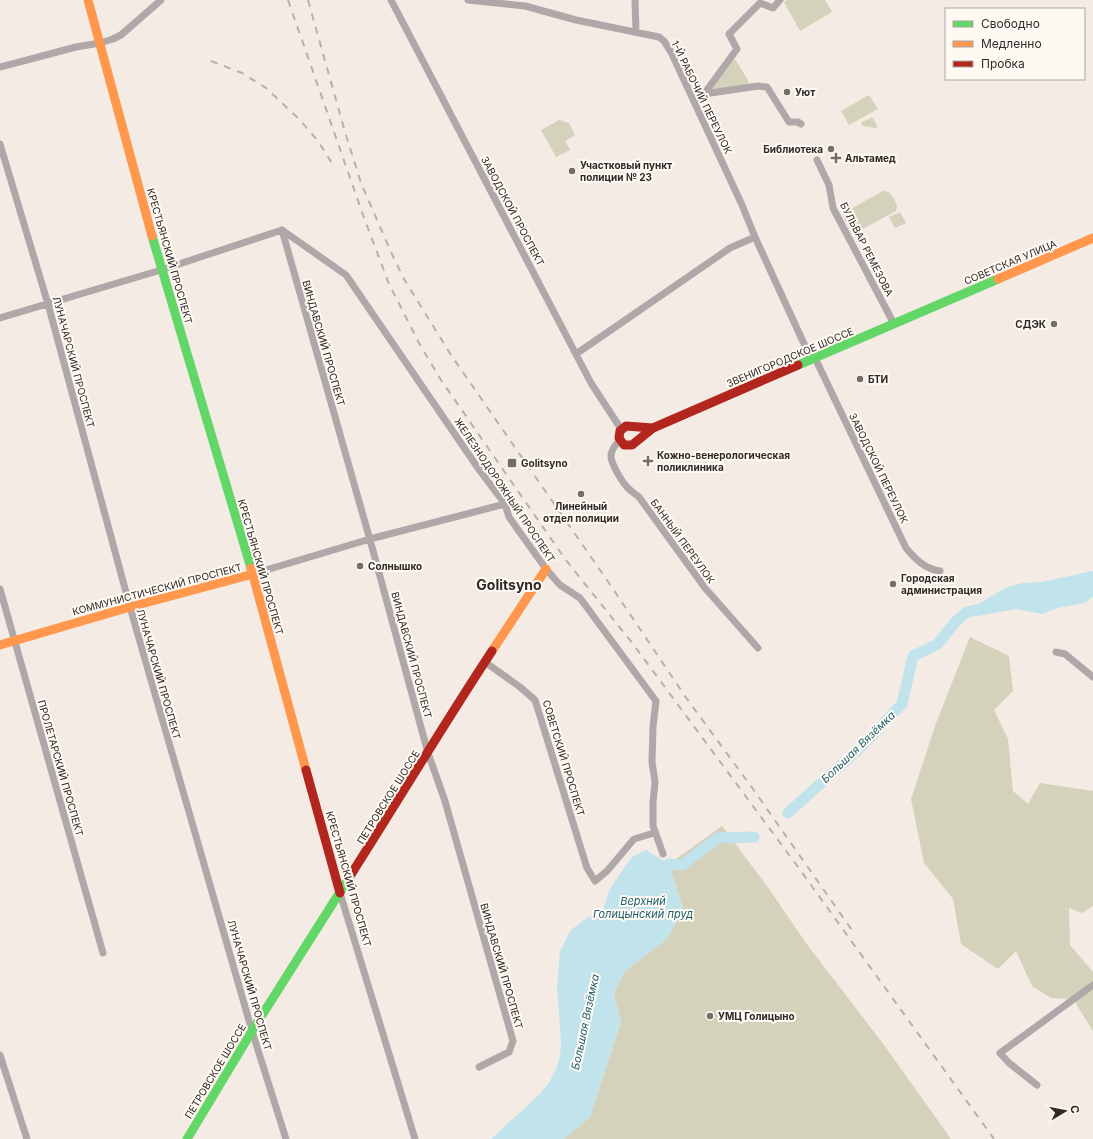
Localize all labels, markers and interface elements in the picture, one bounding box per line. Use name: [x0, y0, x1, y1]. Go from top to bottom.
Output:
legend: [945, 8, 1085, 80]
text: Свободно: [981, 16, 1040, 31]
text: Медленно: [981, 36, 1042, 51]
street label: 1-Й РАБОЧИЙ ПЕРЕУЛОК: [669, 38, 736, 156]
text: Пробка: [981, 56, 1025, 71]
place label: Уют: [795, 86, 815, 98]
marker: Уют: [782, 87, 792, 97]
place label: Библиотека: [763, 143, 823, 155]
marker: Библиотека: [826, 144, 836, 154]
marker: Альтамед: [830, 152, 842, 164]
place label: Альтамед: [845, 152, 896, 164]
street label: ЗАВОДСКОЙ ПРОСПЕКТ: [479, 154, 548, 268]
place label: Участковый пункт полиции № 23: [580, 159, 672, 183]
marker: Участковый пункт полиции № 23: [567, 166, 577, 176]
street label: КРЕСТЬЯНСКИЙ ПРОСПЕКТ: [145, 187, 196, 325]
street label: БУЛЬВАР РЕМЕЗОВА: [838, 200, 896, 298]
street label: СОВЕТСКАЯ УЛИЦА: [962, 237, 1058, 287]
street label: ВИНДАВСКИЙ ПРОСПЕКТ: [300, 278, 349, 407]
street label: ЛУНАЧАРСКИЙ ПРОСПЕКТ: [51, 295, 98, 429]
place label: СДЭК: [1015, 318, 1046, 330]
marker: СДЭК: [1049, 319, 1059, 329]
street label: ЗВЕНИГОРОДСКОЕ ШОССЕ: [725, 325, 855, 389]
place label: БТИ: [868, 373, 888, 385]
marker: БТИ: [855, 374, 865, 384]
street label: ЗАВОДСКОЙ ПЕРЕУЛОК: [847, 411, 912, 525]
street label: ЖЕЛЕЗНОДОРОЖНЫЙ ПРОСПЕКТ: [452, 415, 559, 564]
place label: Кожно-венерологическая поликлиника: [657, 449, 790, 473]
marker: Кожно-венерологическая поликлиника: [642, 455, 654, 467]
marker: Golitsyno: [506, 457, 518, 469]
place label: Golitsyno: [521, 457, 568, 470]
marker: Линейный отдел полиции: [576, 489, 586, 499]
street label: БАННЫЙ ПЕРЕУЛОК: [648, 496, 719, 586]
street label: КРЕСТЬЯНСКИЙ ПРОСПЕКТ: [236, 498, 287, 636]
place label: Линейный отдел полиции: [543, 500, 619, 524]
street label: КОММУНИСТИЧЕСКИЙ ПРОСПЕКТ: [71, 560, 243, 617]
place label: Солнышко: [368, 560, 422, 572]
marker: Солнышко: [355, 561, 365, 571]
place label: Городская администрация: [901, 572, 982, 596]
district label: Golitsyno: [476, 576, 542, 593]
marker: Городская администрация: [888, 579, 898, 589]
street label: ВИНДАВСКИЙ ПРОСПЕКТ: [389, 590, 436, 720]
street label: ЛУНАЧАРСКИЙ ПРОСПЕКТ: [135, 607, 184, 741]
street label: ПРОЛЕТАРСКИЙ ПРОСПЕКТ: [36, 698, 87, 837]
street label: СОВЕТСКИЙ ПРОСПЕКТ: [541, 698, 588, 818]
water label: Большая Вязёмка: [818, 708, 898, 786]
street label: ПЕТРОВСКОЕ ШОССЕ: [354, 748, 422, 846]
street label: КРЕСТЬЯНСКИЙ ПРОСПЕКТ: [324, 810, 375, 948]
water label: Верхний Голицынский пруд: [593, 894, 693, 921]
street label: ВИНДАВСКИЙ ПРОСПЕКТ: [478, 901, 527, 1030]
street label: ЛУНАЧАРСКИЙ ПРОСПЕКТ: [226, 918, 275, 1052]
water label: Большая Вязёмка: [568, 973, 602, 1071]
place label: УМЦ Голицыно: [718, 1010, 795, 1022]
marker: УМЦ Голицыно: [705, 1011, 715, 1021]
street label: ПЕТРОВСКОЕ ШОССЕ: [182, 1021, 248, 1121]
north arrow: [1045, 1091, 1085, 1131]
text: С: [1067, 1104, 1082, 1114]

